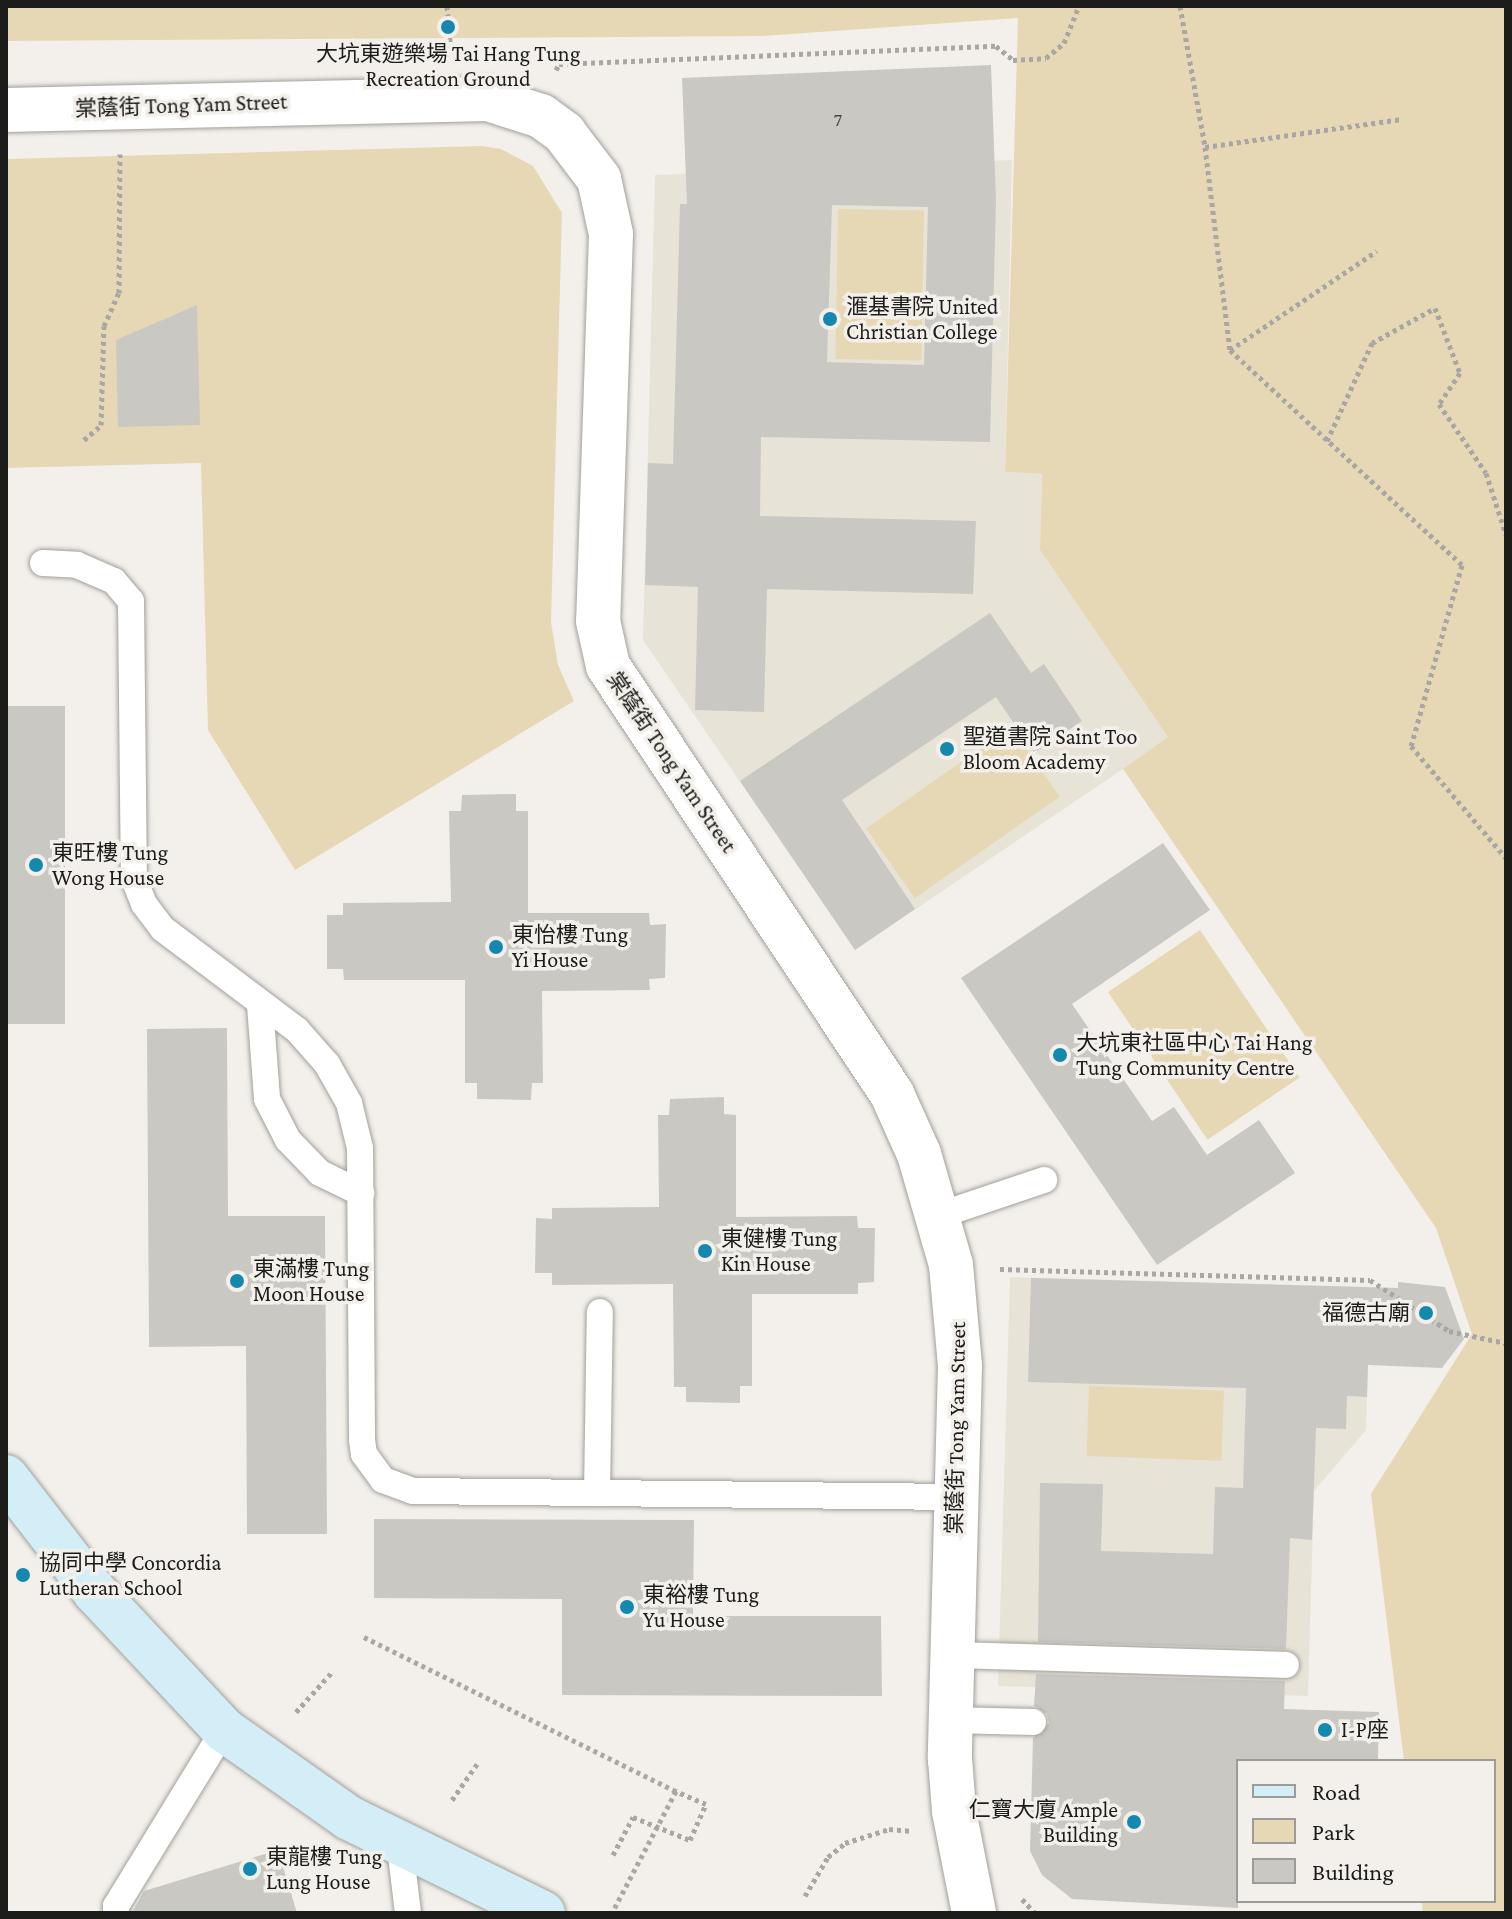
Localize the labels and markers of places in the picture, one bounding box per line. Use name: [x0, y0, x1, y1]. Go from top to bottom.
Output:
marker: 大坑東遊樂場 Tai Hang Tung Recreation Ground: [439, 18, 457, 36]
place label: 大坑東遊樂場 Tai Hang Tung Recreation Ground: [316, 40, 580, 92]
place label: 滙基書院 United Christian College: [846, 293, 998, 344]
marker: 滙基書院 United Christian College: [821, 310, 839, 328]
place label: 聖道書院 Saint Too Bloom Academy: [963, 723, 1138, 774]
marker: 聖道書院 Saint Too Bloom Academy: [938, 740, 956, 758]
place label: 東旺樓 Tung Wong House: [52, 839, 168, 890]
marker: 東旺樓 Tung Wong House: [27, 856, 45, 874]
place label: 東怡樓 Tung Yi House: [512, 921, 628, 972]
marker: 東怡樓 Tung Yi House: [487, 938, 505, 956]
place label: 大坑東社區中心 Tai Hang Tung Community Centre: [1076, 1029, 1312, 1080]
marker: 大坑東社區中心 Tai Hang Tung Community Centre: [1051, 1046, 1069, 1064]
place label: 東健樓 Tung Kin House: [721, 1225, 837, 1276]
marker: 東健樓 Tung Kin House: [696, 1242, 714, 1260]
place label: 東滿樓 Tung Moon House: [253, 1255, 369, 1306]
marker: 東滿樓 Tung Moon House: [228, 1272, 246, 1290]
place label: 福德古廟: [1322, 1300, 1410, 1326]
marker: 福德古廟: [1417, 1304, 1435, 1322]
place label: 協同中學 Concordia Lutheran School: [39, 1549, 222, 1600]
marker: 協同中學 Concordia Lutheran School: [14, 1566, 32, 1584]
place label: 東裕樓 Tung Yu House: [643, 1581, 759, 1632]
marker: 東裕樓 Tung Yu House: [618, 1598, 636, 1616]
place label: I-P座: [1341, 1717, 1389, 1743]
marker: I-P座: [1316, 1721, 1334, 1739]
place label: 仁寶大廈 Ample Building: [969, 1796, 1118, 1848]
marker: 仁寶大廈 Ample Building: [1125, 1813, 1143, 1831]
place label: 東龍樓 Tung Lung House: [266, 1843, 382, 1894]
marker: 東龍樓 Tung Lung House: [241, 1860, 259, 1878]

